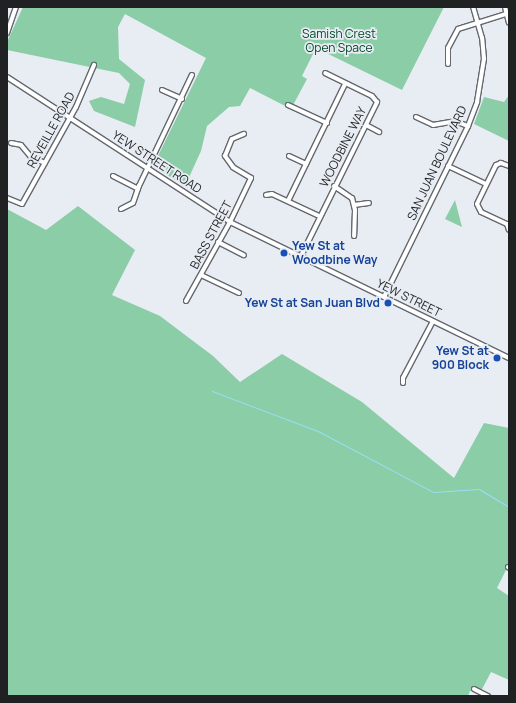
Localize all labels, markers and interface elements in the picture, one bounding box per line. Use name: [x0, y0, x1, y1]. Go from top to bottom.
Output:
park label: Samish Crest Open Space: [302, 27, 376, 55]
street label: REVEILLE ROAD: [24, 90, 78, 170]
street label: SAN JUAN BOULEVARD: [404, 104, 470, 222]
street label: WOODBINE WAY: [317, 105, 369, 189]
street label: YEW STREET ROAD: [109, 128, 205, 196]
street label: BASS STREET: [187, 198, 235, 272]
place label: Yew St at Woodbine Way: [292, 239, 377, 267]
marker: Yew St at Woodbine Way: [279, 248, 289, 258]
street label: YEW STREET: [374, 276, 444, 320]
place label: Yew St at San Juan Blvd: [245, 296, 380, 310]
marker: Yew St at San Juan Blvd: [383, 298, 393, 308]
place label: Yew St at 900 Block: [432, 344, 489, 372]
marker: Yew St at 900 Block: [492, 353, 502, 363]

